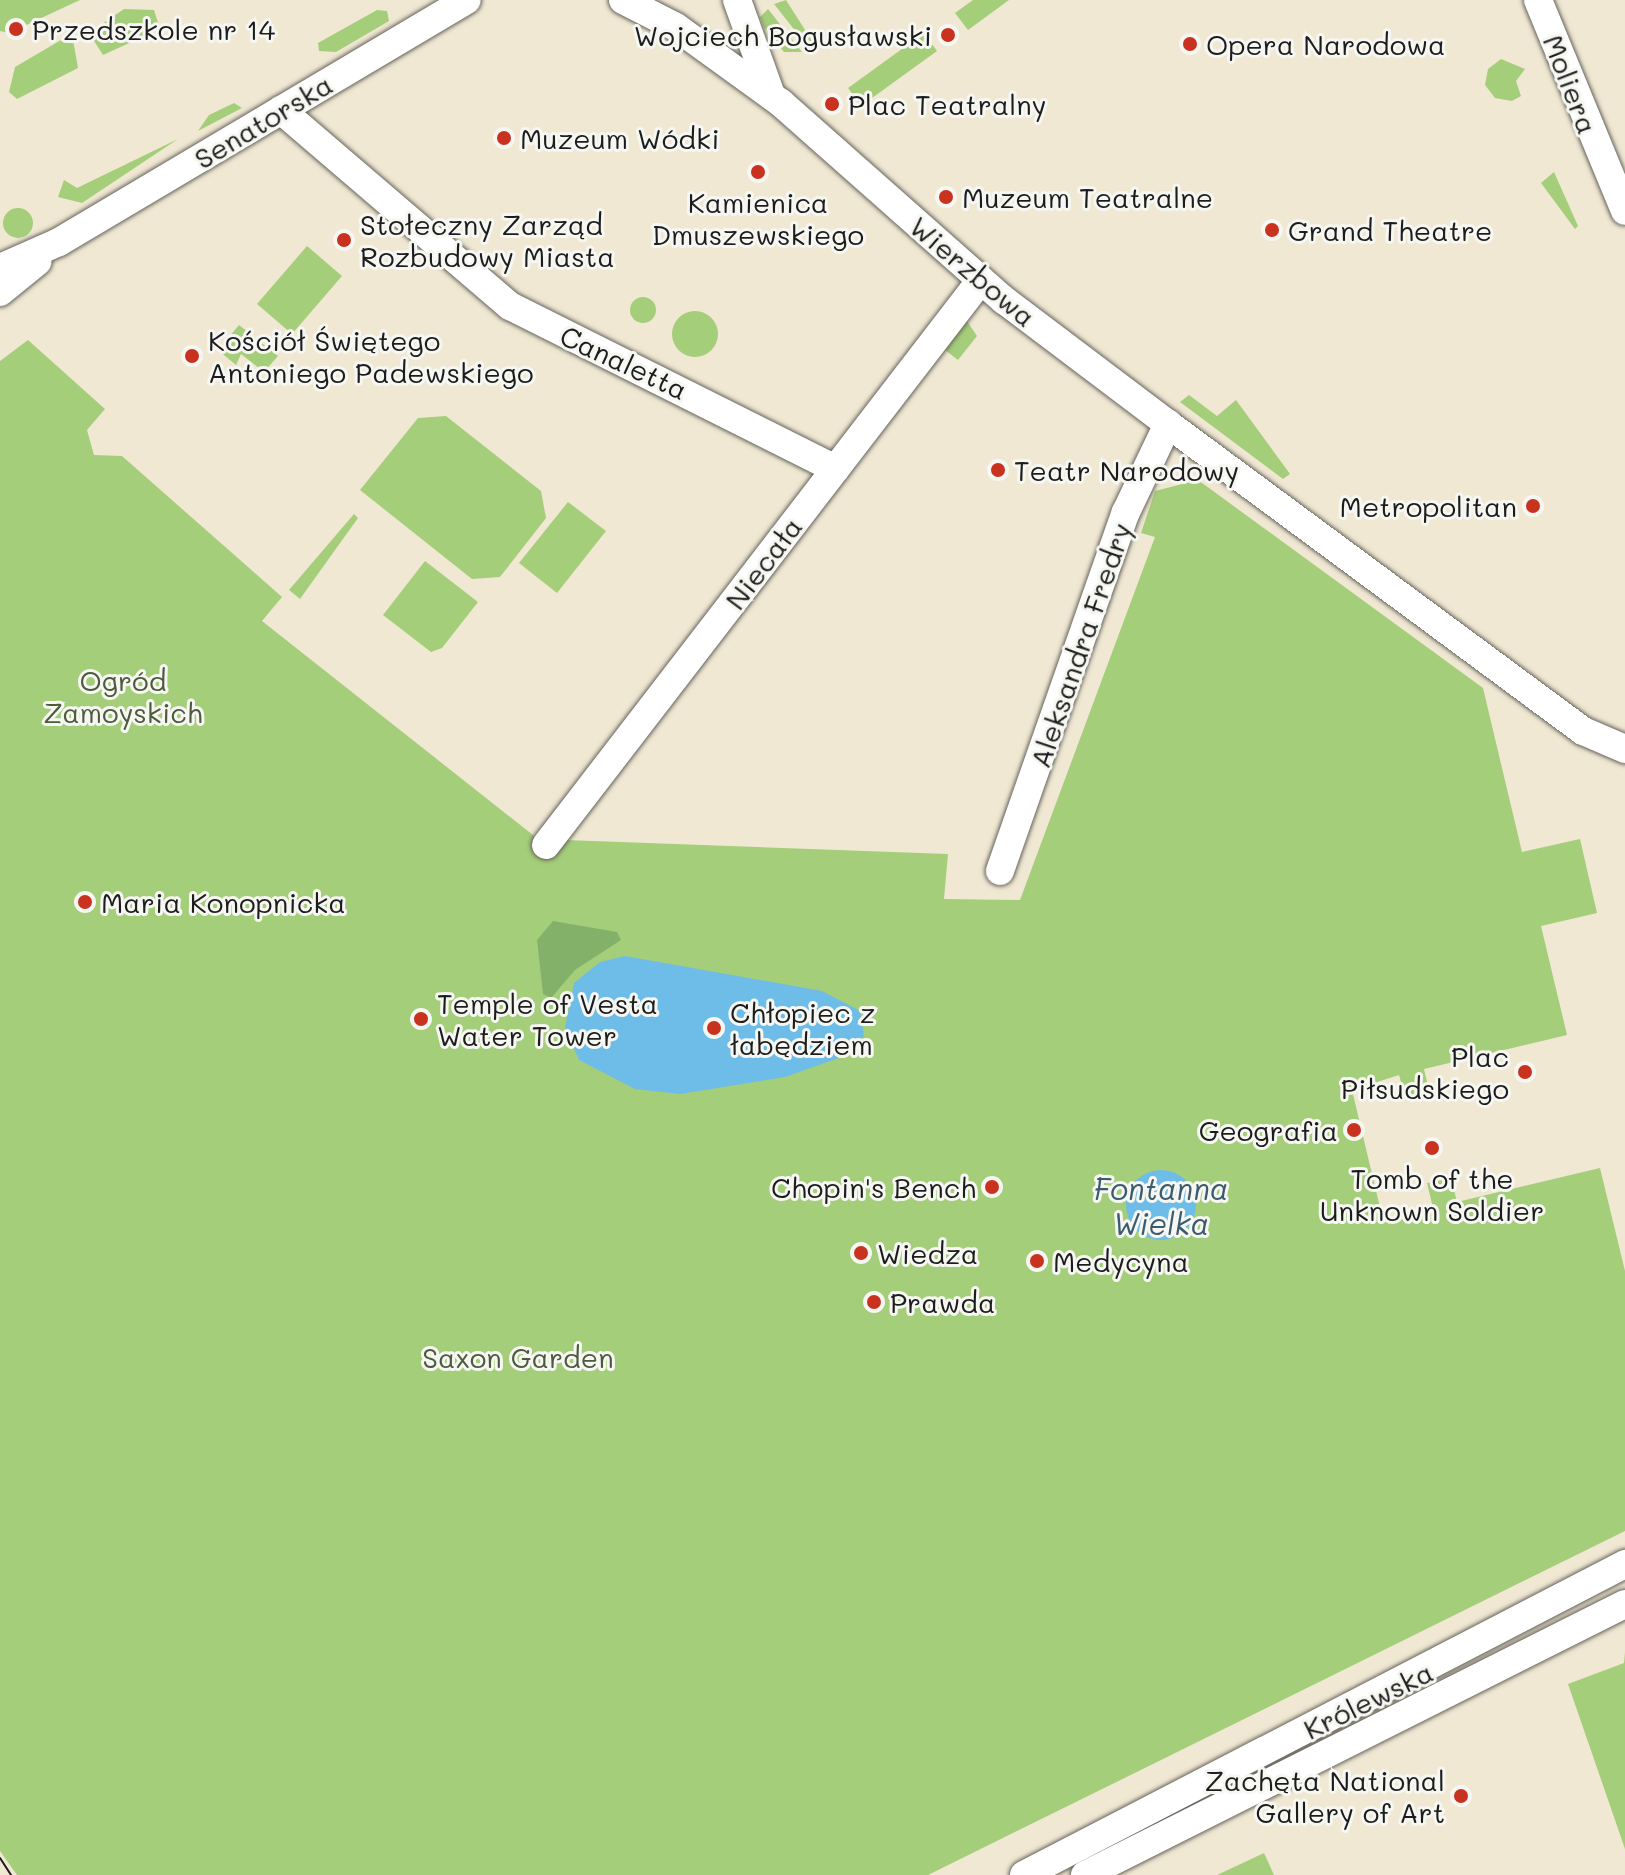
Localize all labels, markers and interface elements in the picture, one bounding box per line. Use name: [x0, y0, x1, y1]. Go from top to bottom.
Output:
place label: Przedszkole nr 14: [32, 12, 275, 46]
place label: Wojciech Bogusławski: [634, 18, 932, 52]
marker: Przedszkole nr 14: [7, 20, 25, 38]
marker: Wojciech Bogusławski: [939, 26, 957, 44]
place label: Opera Narodowa: [1206, 27, 1446, 61]
street label: Moliera: [1537, 30, 1605, 138]
marker: Opera Narodowa: [1181, 35, 1199, 53]
street label: Senatorska: [188, 67, 338, 175]
place label: Plac Teatralny: [848, 87, 1046, 121]
marker: Plac Teatralny: [823, 95, 841, 113]
place label: Muzeum Wódki: [520, 121, 719, 155]
marker: Muzeum Wódki: [495, 129, 513, 147]
marker: Kamienica Dmuszewskiego: [749, 163, 767, 181]
place label: Muzeum Teatralne: [962, 180, 1213, 214]
place label: Kamienica Dmuszewskiego: [652, 185, 864, 251]
marker: Muzeum Teatralne: [937, 188, 955, 206]
place label: Stołeczny Zarząd Rozbudowy Miasta: [360, 207, 615, 273]
street label: Wierzbowa: [903, 209, 1043, 333]
place label: Grand Theatre: [1288, 213, 1492, 247]
marker: Grand Theatre: [1263, 221, 1281, 239]
marker: Stołeczny Zarząd Rozbudowy Miasta: [335, 231, 353, 249]
street label: Canaletta: [555, 318, 693, 406]
place label: Kościół Świętego Antoniego Padewskiego: [208, 323, 534, 389]
marker: Kościół Świętego Antoniego Padewskiego: [183, 347, 201, 365]
place label: Teatr Narodowy: [1014, 453, 1239, 487]
marker: Teatr Narodowy: [989, 461, 1007, 479]
place label: Metropolitan: [1340, 489, 1517, 523]
marker: Metropolitan: [1524, 497, 1542, 515]
street label: Niecała: [717, 510, 809, 616]
street label: Aleksandra Fredry: [1022, 518, 1138, 772]
park label: Ogród Zamoyskich: [43, 663, 203, 729]
place label: Maria Konopnicka: [101, 885, 346, 919]
marker: Maria Konopnicka: [76, 893, 94, 911]
place label: Temple of Vesta Water Tower: [437, 986, 658, 1052]
place label: Chłopiec z łabędziem: [730, 995, 875, 1061]
marker: Temple of Vesta Water Tower: [412, 1010, 430, 1028]
marker: Chłopiec z łabędziem: [705, 1019, 723, 1037]
place label: Plac Piłsudskiego: [1341, 1039, 1509, 1105]
marker: Plac Piłsudskiego: [1516, 1063, 1534, 1081]
place label: Geografia: [1199, 1113, 1338, 1147]
marker: Geografia: [1345, 1121, 1363, 1139]
marker: Tomb of the Unknown Soldier: [1423, 1139, 1441, 1157]
place label: Tomb of the Unknown Soldier: [1320, 1161, 1544, 1227]
place label: Chopin's Bench: [771, 1170, 976, 1204]
water label: Fontanna Wielka: [1094, 1170, 1228, 1240]
marker: Chopin's Bench: [983, 1178, 1001, 1196]
place label: Wiedza: [877, 1236, 978, 1270]
marker: Wiedza: [852, 1244, 870, 1262]
place label: Medycyna: [1053, 1244, 1189, 1278]
marker: Medycyna: [1028, 1252, 1046, 1270]
place label: Prawda: [890, 1285, 996, 1319]
marker: Prawda: [865, 1293, 883, 1311]
park label: Saxon Garden: [422, 1340, 614, 1374]
street label: Królewska: [1298, 1654, 1438, 1746]
place label: Zachęta National Gallery of Art: [1205, 1763, 1445, 1829]
marker: Zachęta National Gallery of Art: [1452, 1787, 1470, 1805]

